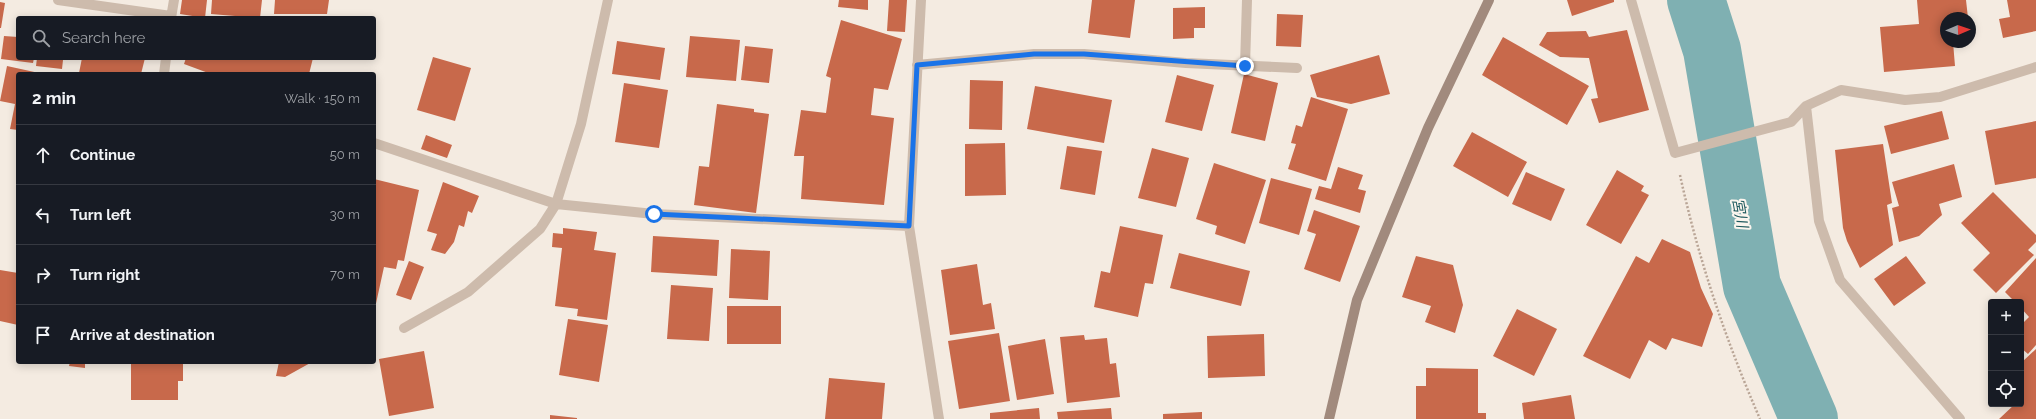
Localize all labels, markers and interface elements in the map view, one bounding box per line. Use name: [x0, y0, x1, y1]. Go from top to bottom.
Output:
north arrow: [1940, 12, 1976, 48]
search box: [16, 16, 376, 60]
icon: search: [30, 27, 52, 49]
text: Search here: [62, 29, 145, 47]
route end: [1236, 57, 1254, 75]
text: 2 min: [32, 88, 76, 108]
text: Walk · 150 m: [285, 91, 360, 106]
icon: ahead: [32, 144, 54, 166]
text: Continue: [70, 146, 135, 164]
text: 50 m: [330, 147, 360, 162]
water label: 宮川: [1729, 197, 1752, 231]
icon: left: [32, 204, 54, 226]
route start: [645, 205, 663, 223]
text: Turn left: [70, 206, 131, 224]
text: 30 m: [330, 207, 360, 222]
icon: right: [32, 264, 54, 286]
text: Turn right: [70, 266, 140, 284]
text: 70 m: [330, 267, 360, 282]
map controls: [1988, 299, 2024, 407]
button: +: [1988, 299, 2024, 335]
icon: arrive: [32, 324, 54, 346]
text: Arrive at destination: [70, 326, 215, 344]
button: −: [1988, 335, 2024, 371]
button: locate: [1988, 371, 2024, 407]

